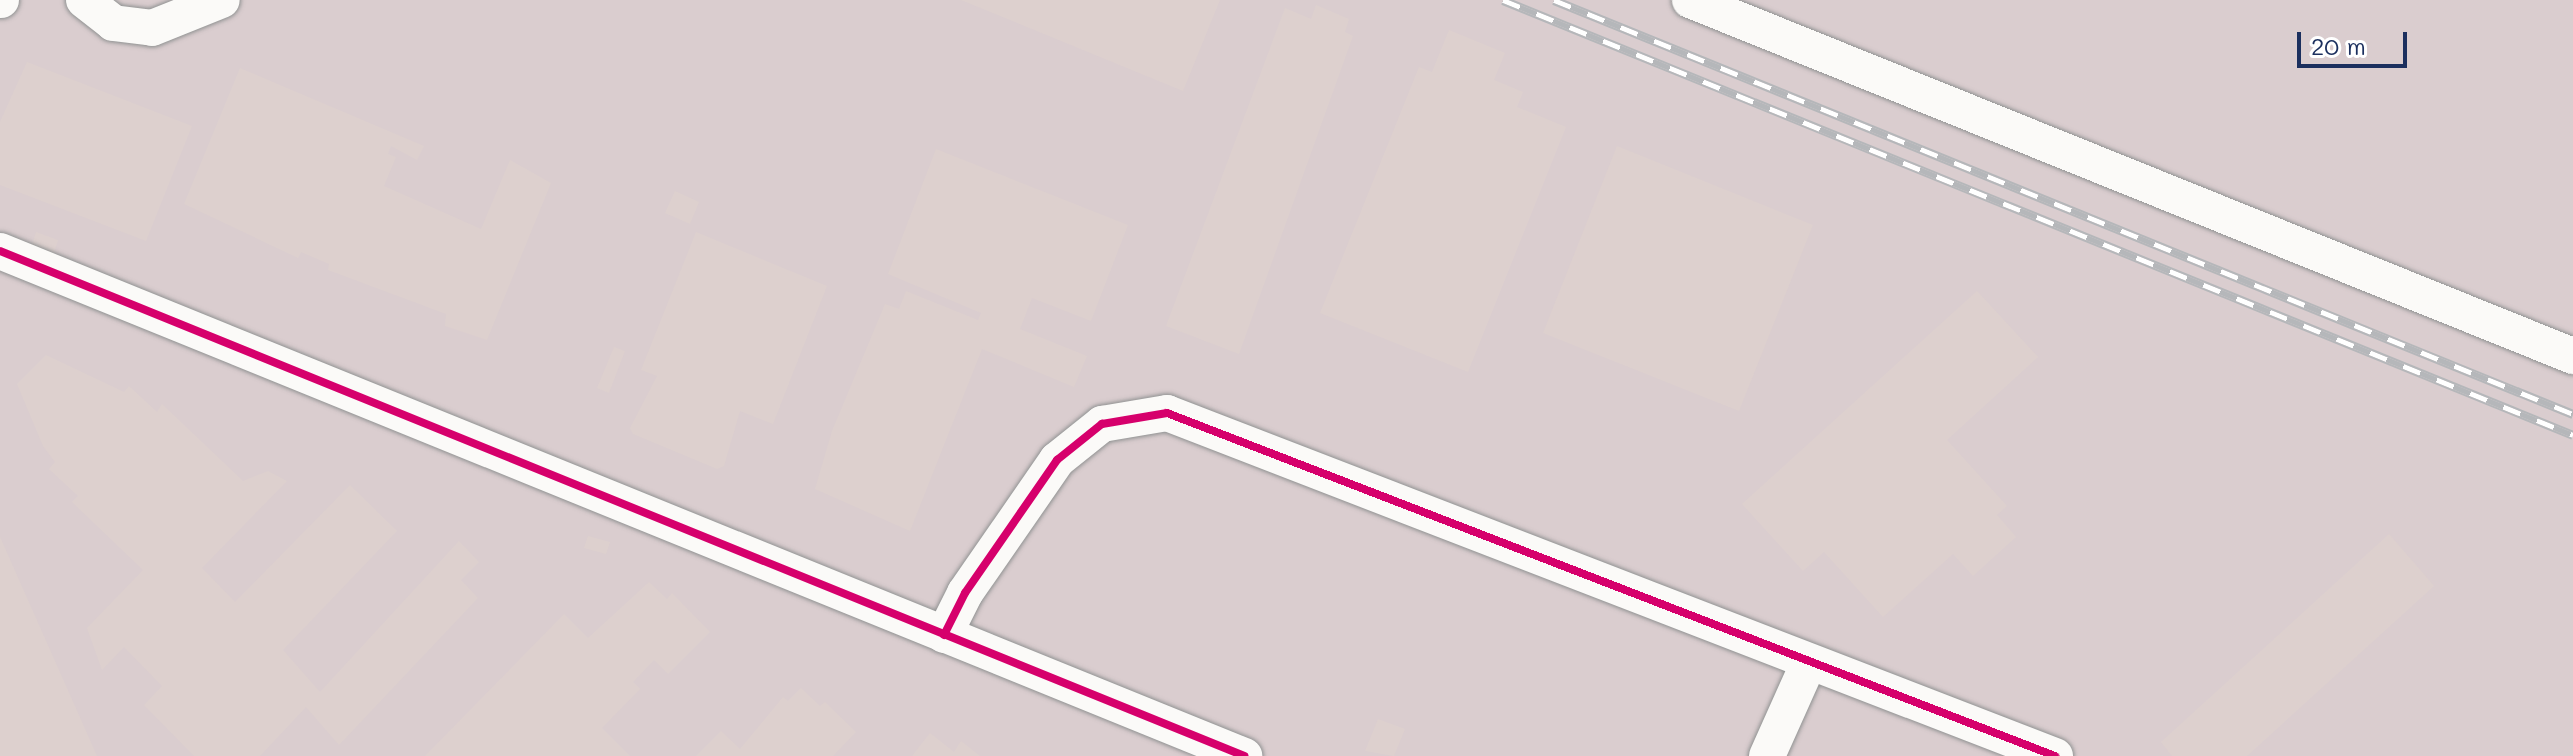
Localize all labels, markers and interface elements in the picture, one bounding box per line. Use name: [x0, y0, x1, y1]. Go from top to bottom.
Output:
scale bar: [2301, 16, 2411, 66]
text: 20 m: [2311, 30, 2366, 61]

